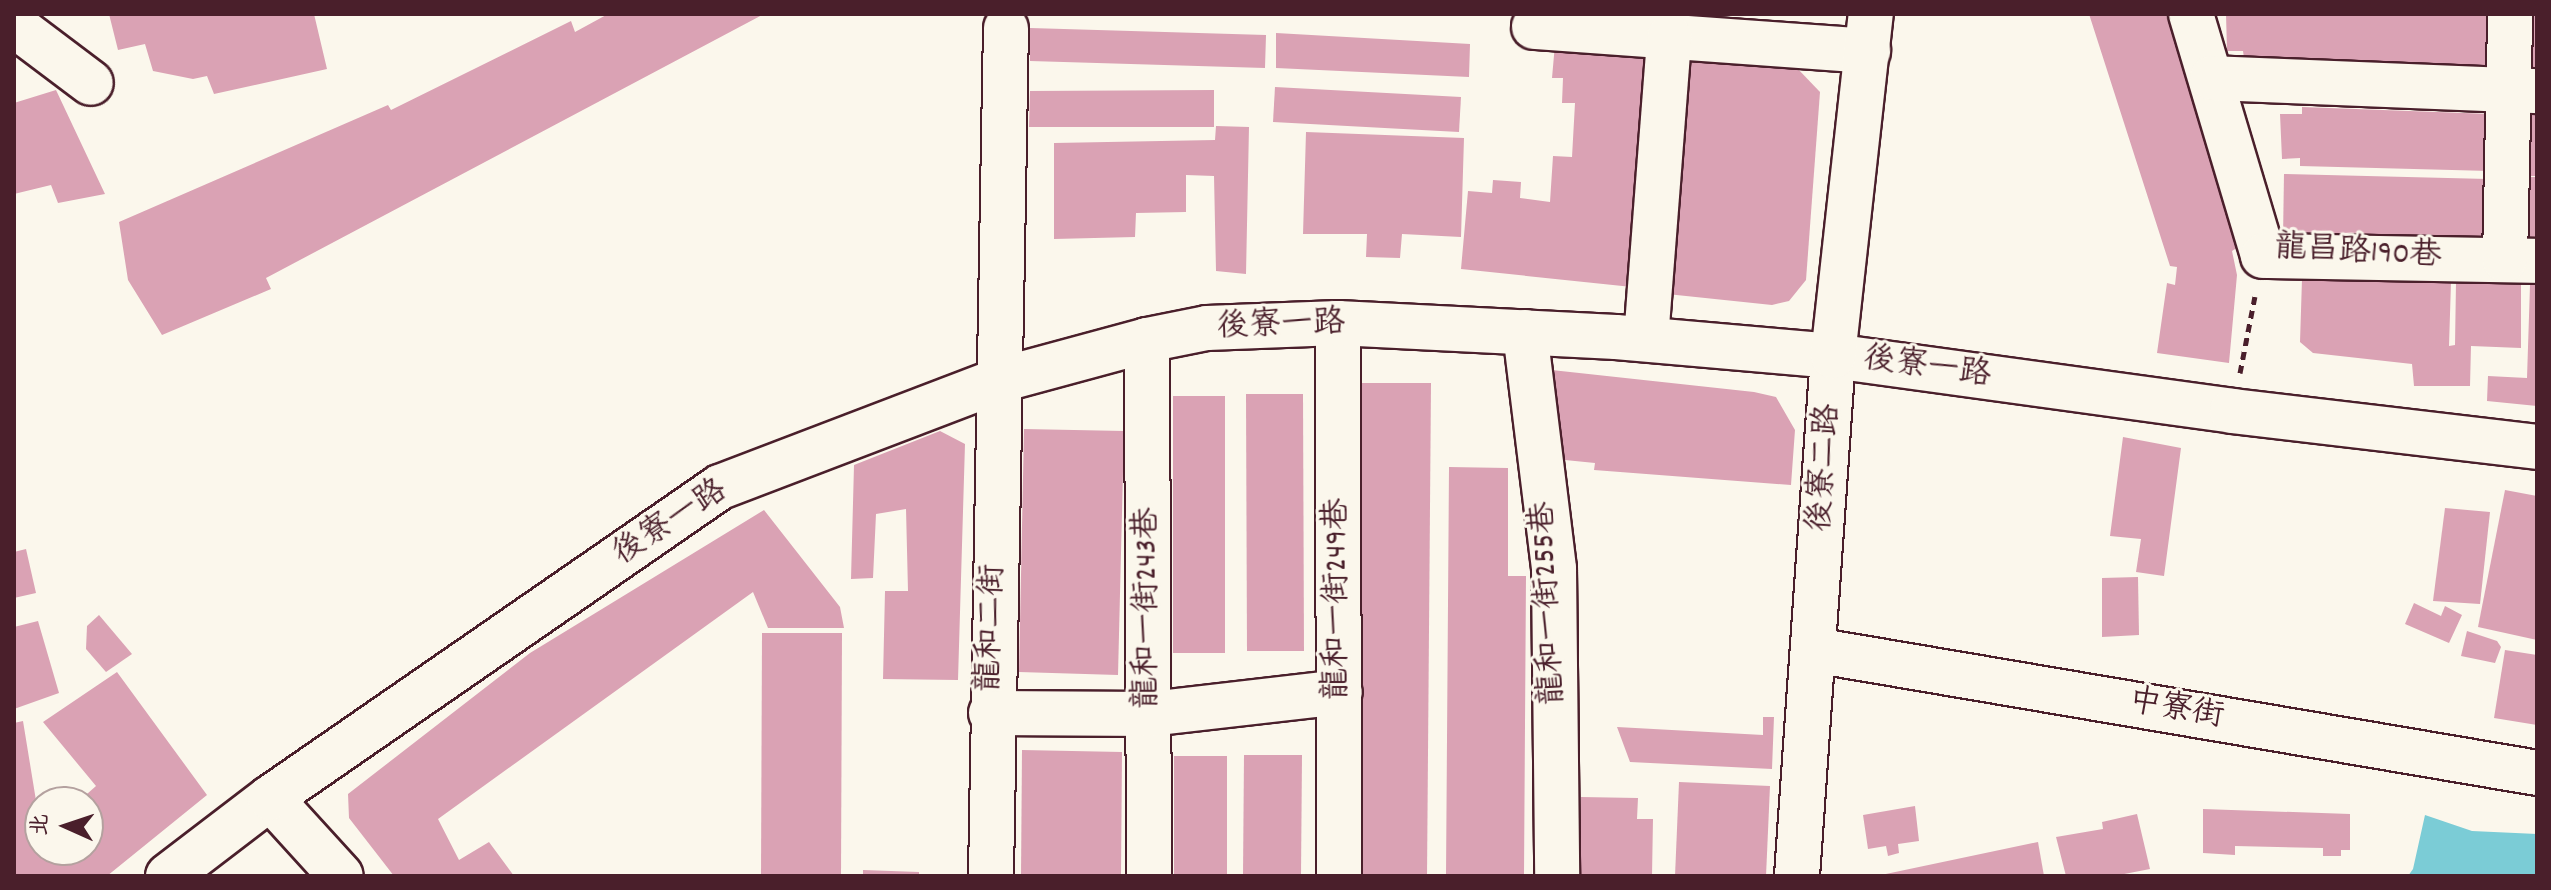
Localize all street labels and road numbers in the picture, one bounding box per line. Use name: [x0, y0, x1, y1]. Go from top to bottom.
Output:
street label: 龍昌路190巷: [2274, 230, 2442, 278]
street label: 後寮一路: [1216, 306, 1346, 348]
street label: 後寮一路: [1861, 341, 1993, 397]
street label: 後寮二路: [1802, 403, 1850, 533]
street label: 後寮一路: [607, 473, 735, 575]
street label: 龍和一街249巷: [1320, 498, 1358, 700]
street label: 龍和一街255巷: [1525, 500, 1575, 706]
street label: 龍和一街243巷: [1130, 507, 1168, 709]
street label: 龍和二街: [972, 563, 1014, 693]
street label: 中寮街: [2125, 684, 2227, 738]

